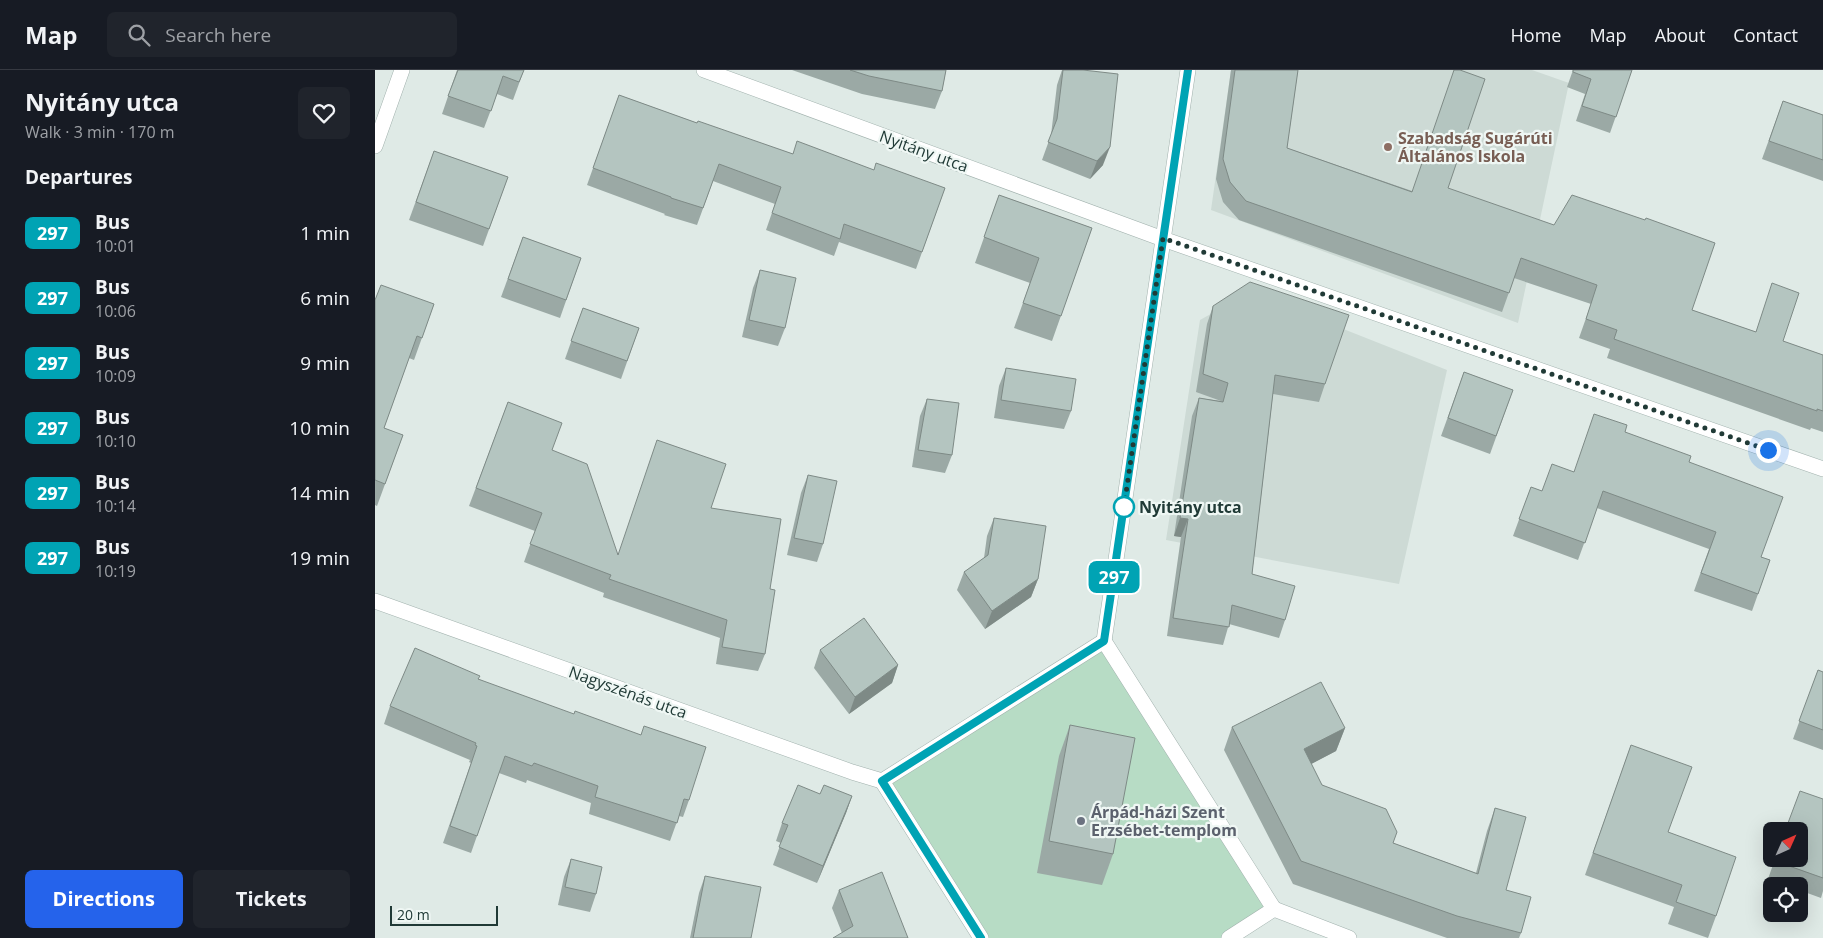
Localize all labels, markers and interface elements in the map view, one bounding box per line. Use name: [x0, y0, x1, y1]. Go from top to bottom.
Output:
search box: [107, 12, 457, 57]
text: Map: [25, 18, 77, 51]
icon: search: [125, 21, 153, 49]
text: Search here: [165, 22, 271, 48]
text: Home: [1511, 23, 1561, 47]
text: Map: [1589, 23, 1627, 47]
text: About: [1655, 23, 1705, 47]
text: Contact: [1733, 23, 1798, 47]
text: Nyitány utca: [25, 85, 179, 118]
button: heart: [298, 87, 350, 139]
text: Walk · 3 min · 170 m: [25, 121, 175, 143]
street label: Nyitány utca: [877, 125, 971, 177]
place label: Szabadság Sugárúti Általános Iskola: [1398, 127, 1553, 167]
marker: Szabadság Sugárúti Általános Iskola: [1382, 141, 1394, 153]
text: Departures: [25, 164, 132, 190]
text: Bus: [95, 209, 130, 235]
text: 1 min: [300, 220, 350, 246]
text: 297: [37, 221, 68, 245]
text: 10:01: [95, 235, 136, 257]
text: Bus: [95, 274, 130, 300]
text: 6 min: [300, 285, 350, 311]
text: 297: [37, 286, 68, 310]
text: 10:06: [95, 300, 136, 322]
text: Bus: [95, 339, 130, 365]
text: 9 min: [300, 350, 350, 376]
text: 297: [37, 351, 68, 375]
text: 10:09: [95, 365, 136, 387]
text: Bus: [95, 404, 130, 430]
text: 10 min: [289, 415, 350, 441]
text: 297: [37, 416, 68, 440]
text: 10:10: [95, 430, 136, 452]
your location: [1756, 438, 1781, 463]
text: Bus: [95, 469, 130, 495]
text: 14 min: [289, 480, 350, 506]
text: 297: [37, 481, 68, 505]
text: 10:14: [95, 495, 136, 517]
marker: Nyitány utca: [1113, 496, 1135, 518]
place label: Nyitány utca: [1139, 496, 1242, 518]
text: Bus: [95, 534, 130, 560]
text: 19 min: [289, 545, 350, 571]
text: 297: [37, 546, 68, 570]
text: 10:19: [95, 560, 136, 582]
line badge: 297: [1085, 561, 1143, 593]
text: 297: [1099, 565, 1129, 589]
street label: Nagyszénás utca: [566, 660, 690, 724]
place label: Árpád-házi Szent Erzsébet-templom: [1091, 801, 1237, 841]
marker: Árpád-házi Szent Erzsébet-templom: [1075, 815, 1087, 827]
north arrow: [1763, 822, 1807, 868]
map controls: [1763, 822, 1808, 922]
button: Directions: [25, 870, 183, 928]
button: Tickets: [193, 870, 350, 928]
button: locate: [1763, 877, 1808, 922]
scale bar: [390, 903, 497, 926]
text: 20 m: [397, 905, 430, 924]

